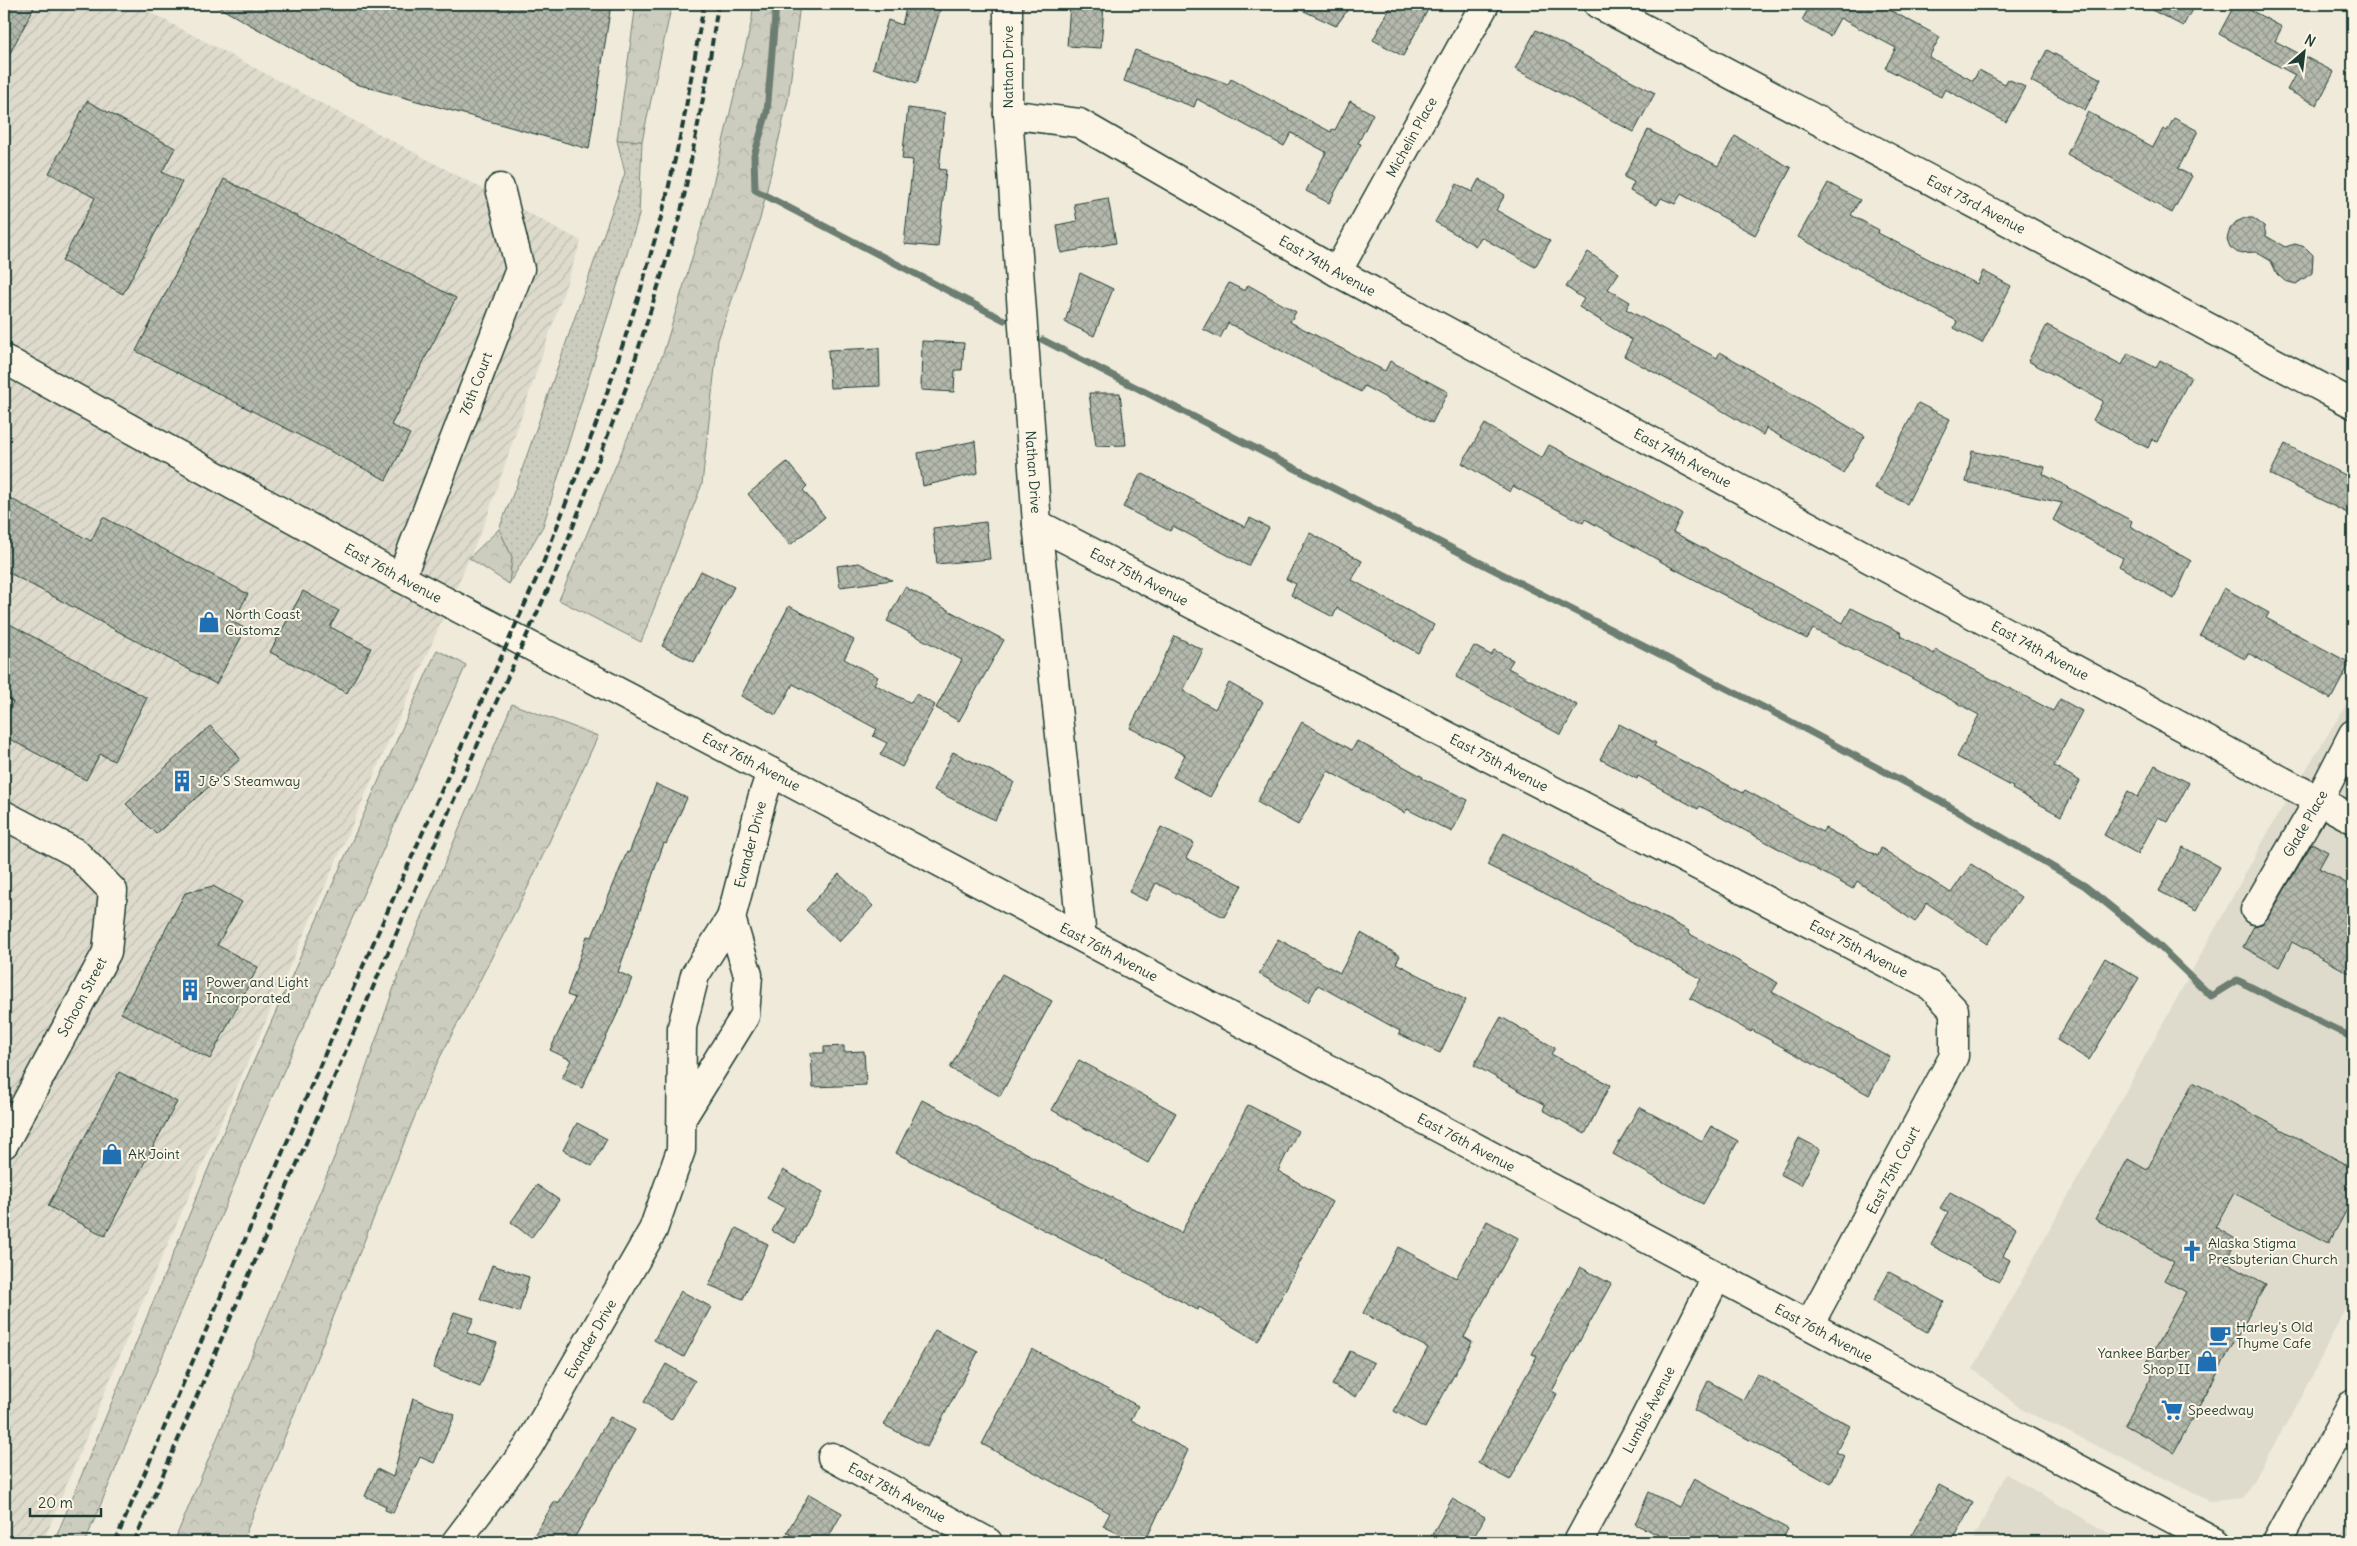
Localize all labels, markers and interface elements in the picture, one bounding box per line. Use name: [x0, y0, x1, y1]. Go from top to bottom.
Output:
street label: Nathan Drive: [999, 26, 1017, 108]
north arrow: [2280, 28, 2330, 78]
text: N: [2302, 30, 2319, 51]
street label: Michelin Place: [1382, 94, 1441, 180]
street label: East 73rd Avenue: [1924, 171, 2029, 238]
street label: East 74th Avenue: [1276, 231, 1379, 300]
street label: 76th Court: [455, 349, 496, 418]
street label: East 74th Avenue: [1631, 424, 1735, 492]
street label: Nathan Drive: [1021, 430, 1045, 514]
street label: East 76th Avenue: [341, 539, 445, 607]
street label: East 75th Avenue: [1087, 544, 1191, 610]
place label: North Coast Customz: [225, 605, 301, 639]
shop icon: North Coast Customz: [196, 609, 222, 635]
street label: East 74th Avenue: [1988, 617, 2092, 684]
street label: East 76th Avenue: [699, 729, 803, 795]
street label: East 75th Avenue: [1447, 730, 1551, 796]
building icon: J & S Steamway: [169, 768, 195, 794]
place label: J & S Steamway: [198, 772, 301, 790]
street label: Glade Place: [2279, 787, 2332, 860]
street label: Evander Drive: [730, 799, 770, 890]
street label: East 75th Avenue: [1806, 916, 1911, 982]
street label: East 76th Avenue: [1057, 919, 1161, 985]
street label: Schoon Street: [54, 954, 111, 1040]
place label: Power and Light Incorporated: [206, 973, 309, 1007]
building icon: Power and Light Incorporated: [177, 977, 203, 1003]
street label: East 76th Avenue: [1414, 1109, 1518, 1176]
street label: East 75th Court: [1862, 1123, 1924, 1217]
shop icon: AK Joint: [99, 1141, 125, 1167]
place label: AK Joint: [128, 1145, 180, 1163]
place label: Alaska Stigma Presbyterian Church: [2208, 1234, 2338, 1268]
church icon: Alaska Stigma Presbyterian Church: [2179, 1238, 2205, 1264]
street label: Evander Drive: [560, 1296, 620, 1382]
street label: East 76th Avenue: [1772, 1300, 1876, 1366]
place label: Harley's Old Thyme Cafe: [2236, 1318, 2313, 1352]
cafe icon: Harley's Old Thyme Cafe: [2207, 1322, 2233, 1348]
place label: Yankee Barber Shop II: [2098, 1344, 2190, 1378]
shop icon: Yankee Barber Shop II: [2194, 1348, 2220, 1374]
street label: Lumbis Avenue: [1619, 1363, 1679, 1456]
supermarket icon: Speedway: [2159, 1397, 2185, 1423]
place label: Speedway: [2188, 1401, 2254, 1419]
street label: East 78th Avenue: [845, 1459, 949, 1526]
scale bar: [30, 1486, 101, 1518]
text: 20 m: [38, 1493, 73, 1512]

